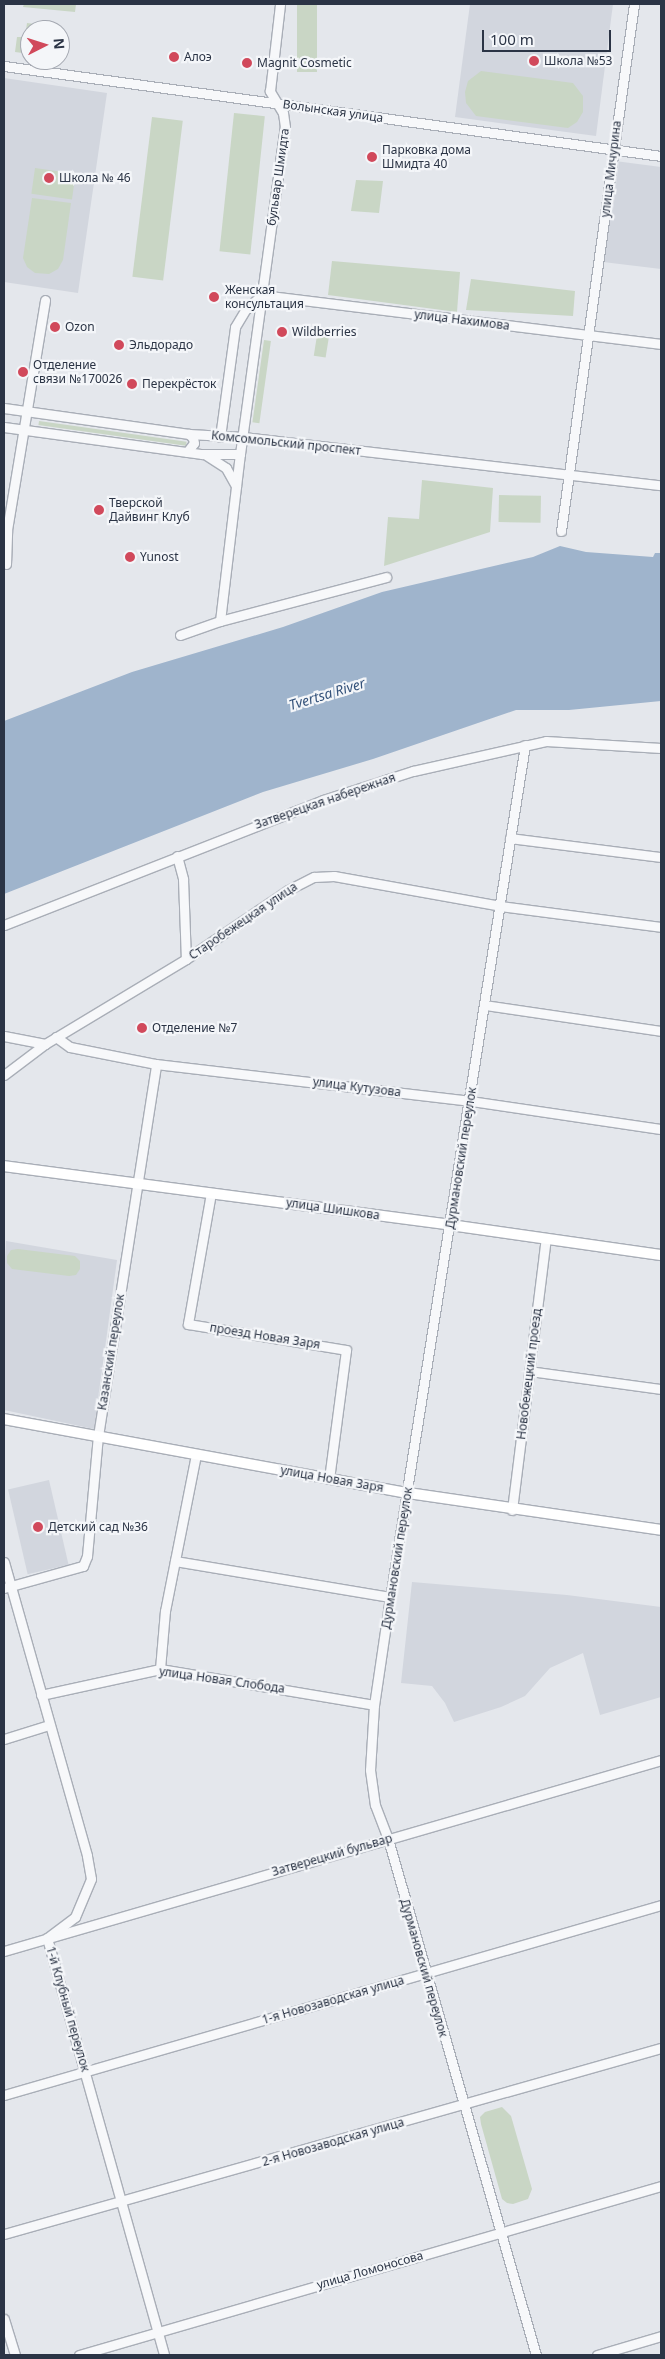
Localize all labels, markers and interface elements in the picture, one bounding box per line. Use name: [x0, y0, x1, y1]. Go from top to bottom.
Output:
north arrow: [20, 20, 70, 70]
scale bar: [485, 20, 614, 52]
text: 100 m: [490, 29, 534, 49]
text: N: [49, 37, 69, 50]
place label: Алоэ: [184, 50, 212, 64]
marker: Алоэ: [168, 51, 180, 63]
place label: Школа №53: [544, 54, 612, 68]
marker: Школа №53: [528, 55, 540, 67]
place label: Magnit Cosmetic: [257, 56, 352, 70]
marker: Magnit Cosmetic: [241, 57, 253, 69]
street label: Волынская улица: [282, 97, 384, 125]
street label: улица Мичурина: [598, 120, 624, 218]
street label: бульвар Шмидта: [264, 127, 292, 227]
place label: Парковка дома Шмидта 40: [382, 143, 471, 171]
marker: Парковка дома Шмидта 40: [366, 151, 378, 163]
place label: Школа № 46: [59, 171, 131, 185]
marker: Школа № 46: [43, 172, 55, 184]
place label: Женская консультация: [225, 283, 304, 311]
marker: Женская консультация: [207, 290, 221, 304]
street label: улица Нахимова: [414, 307, 510, 333]
place label: Ozon: [65, 320, 95, 334]
marker: Ozon: [49, 321, 61, 333]
place label: Wildberries: [292, 325, 356, 339]
marker: Wildberries: [276, 326, 288, 338]
place label: Эльдорадо: [129, 338, 193, 352]
marker: Эльдорадо: [113, 339, 125, 351]
place label: Отделение связи №170026: [33, 358, 122, 386]
marker: Отделение связи №170026: [17, 366, 29, 378]
place label: Перекрёсток: [142, 377, 216, 391]
marker: Перекрёсток: [126, 378, 138, 390]
street label: Комсомольский проспект: [211, 428, 361, 458]
place label: Тверской Дайвинг Клуб: [109, 496, 190, 524]
marker: Тверской Дайвинг Клуб: [93, 504, 105, 516]
place label: Yunost: [140, 550, 179, 564]
marker: Yunost: [124, 551, 136, 563]
water label: Tvertsa River: [287, 674, 367, 714]
street label: Затверецкая набережная: [253, 770, 397, 832]
street label: Старобежецкая улица: [186, 879, 300, 963]
place label: Отделение №7: [152, 1021, 237, 1035]
marker: Отделение №7: [136, 1022, 148, 1034]
street label: улица Кутузова: [312, 1074, 402, 1100]
street label: Дурмановский переулок: [443, 1086, 479, 1230]
street label: улица Шишкова: [285, 1195, 381, 1223]
street label: Казанский переулок: [95, 1293, 127, 1411]
street label: Новобежецкий проезд: [514, 1308, 544, 1440]
street label: проезд Новая Заря: [209, 1320, 321, 1352]
street label: улица Новая Заря: [279, 1463, 385, 1495]
street label: Дурмановский переулок: [379, 1486, 415, 1630]
place label: Детский сад №36: [48, 1520, 148, 1534]
marker: Детский сад №36: [32, 1521, 44, 1533]
street label: улица Новая Слобода: [158, 1664, 286, 1696]
street label: Затверецкий бульвар: [270, 1831, 394, 1879]
street label: Дурмановский переулок: [397, 1897, 451, 2039]
street label: 1-й Клубный переулок: [43, 1945, 93, 2073]
street label: 1-я Новозаводская улица: [260, 1973, 406, 2027]
street label: 2-я Новозаводская улица: [260, 2115, 406, 2169]
street label: улица Ломоносова: [315, 2248, 425, 2292]

